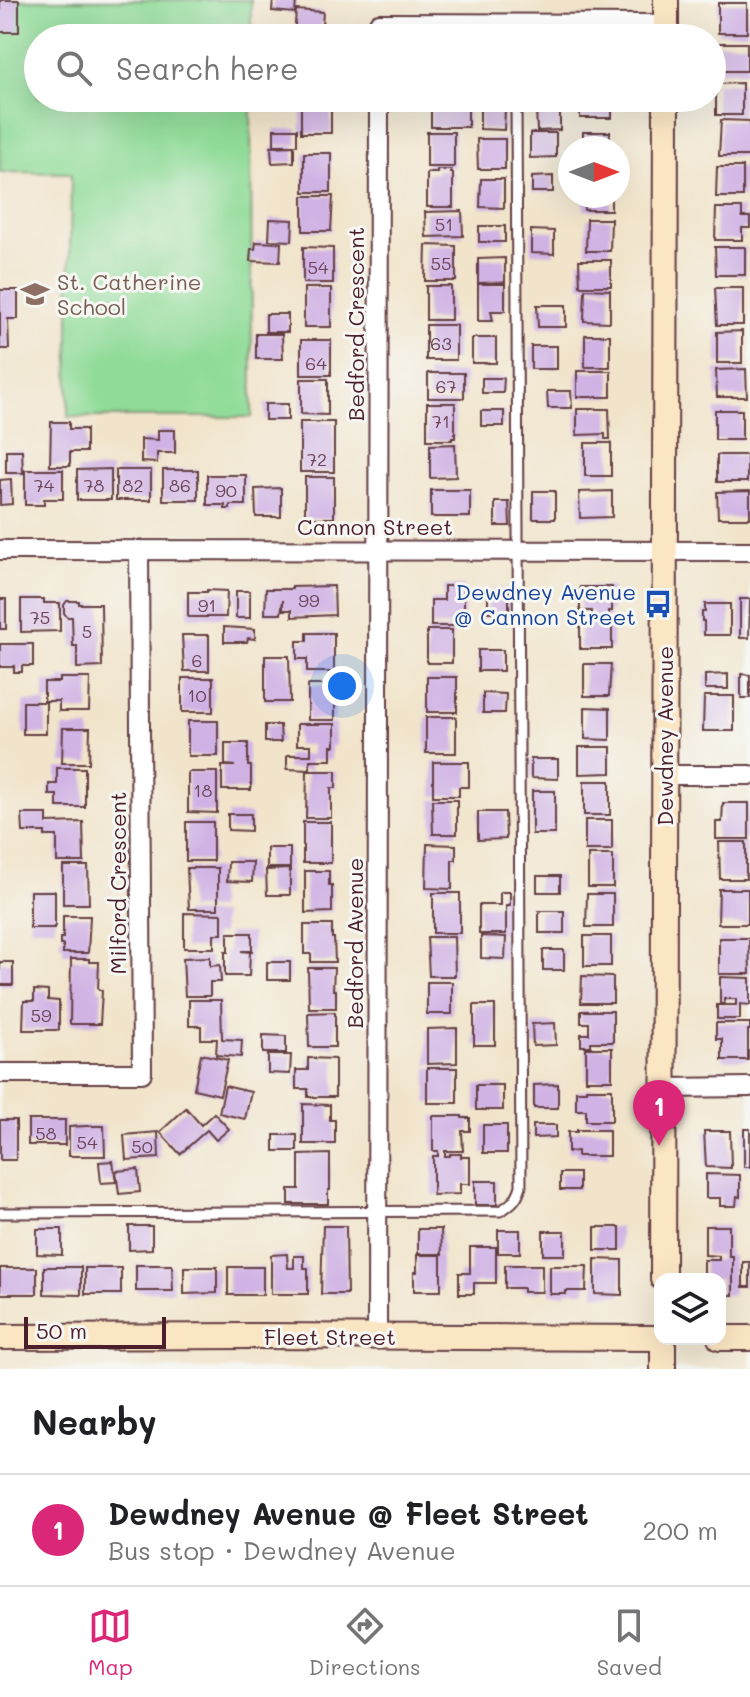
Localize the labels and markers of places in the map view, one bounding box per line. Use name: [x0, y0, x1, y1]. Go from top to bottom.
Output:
place label: St. Catherine School: [57, 267, 201, 321]
school or university icon: St. Catherine School: [20, 279, 50, 309]
place label: Dewdney Avenue @ Cannon Street: [453, 577, 636, 631]
bus stop icon: Dewdney Avenue @ Cannon Street: [643, 589, 673, 619]
pin: 1: [633, 1080, 685, 1146]

